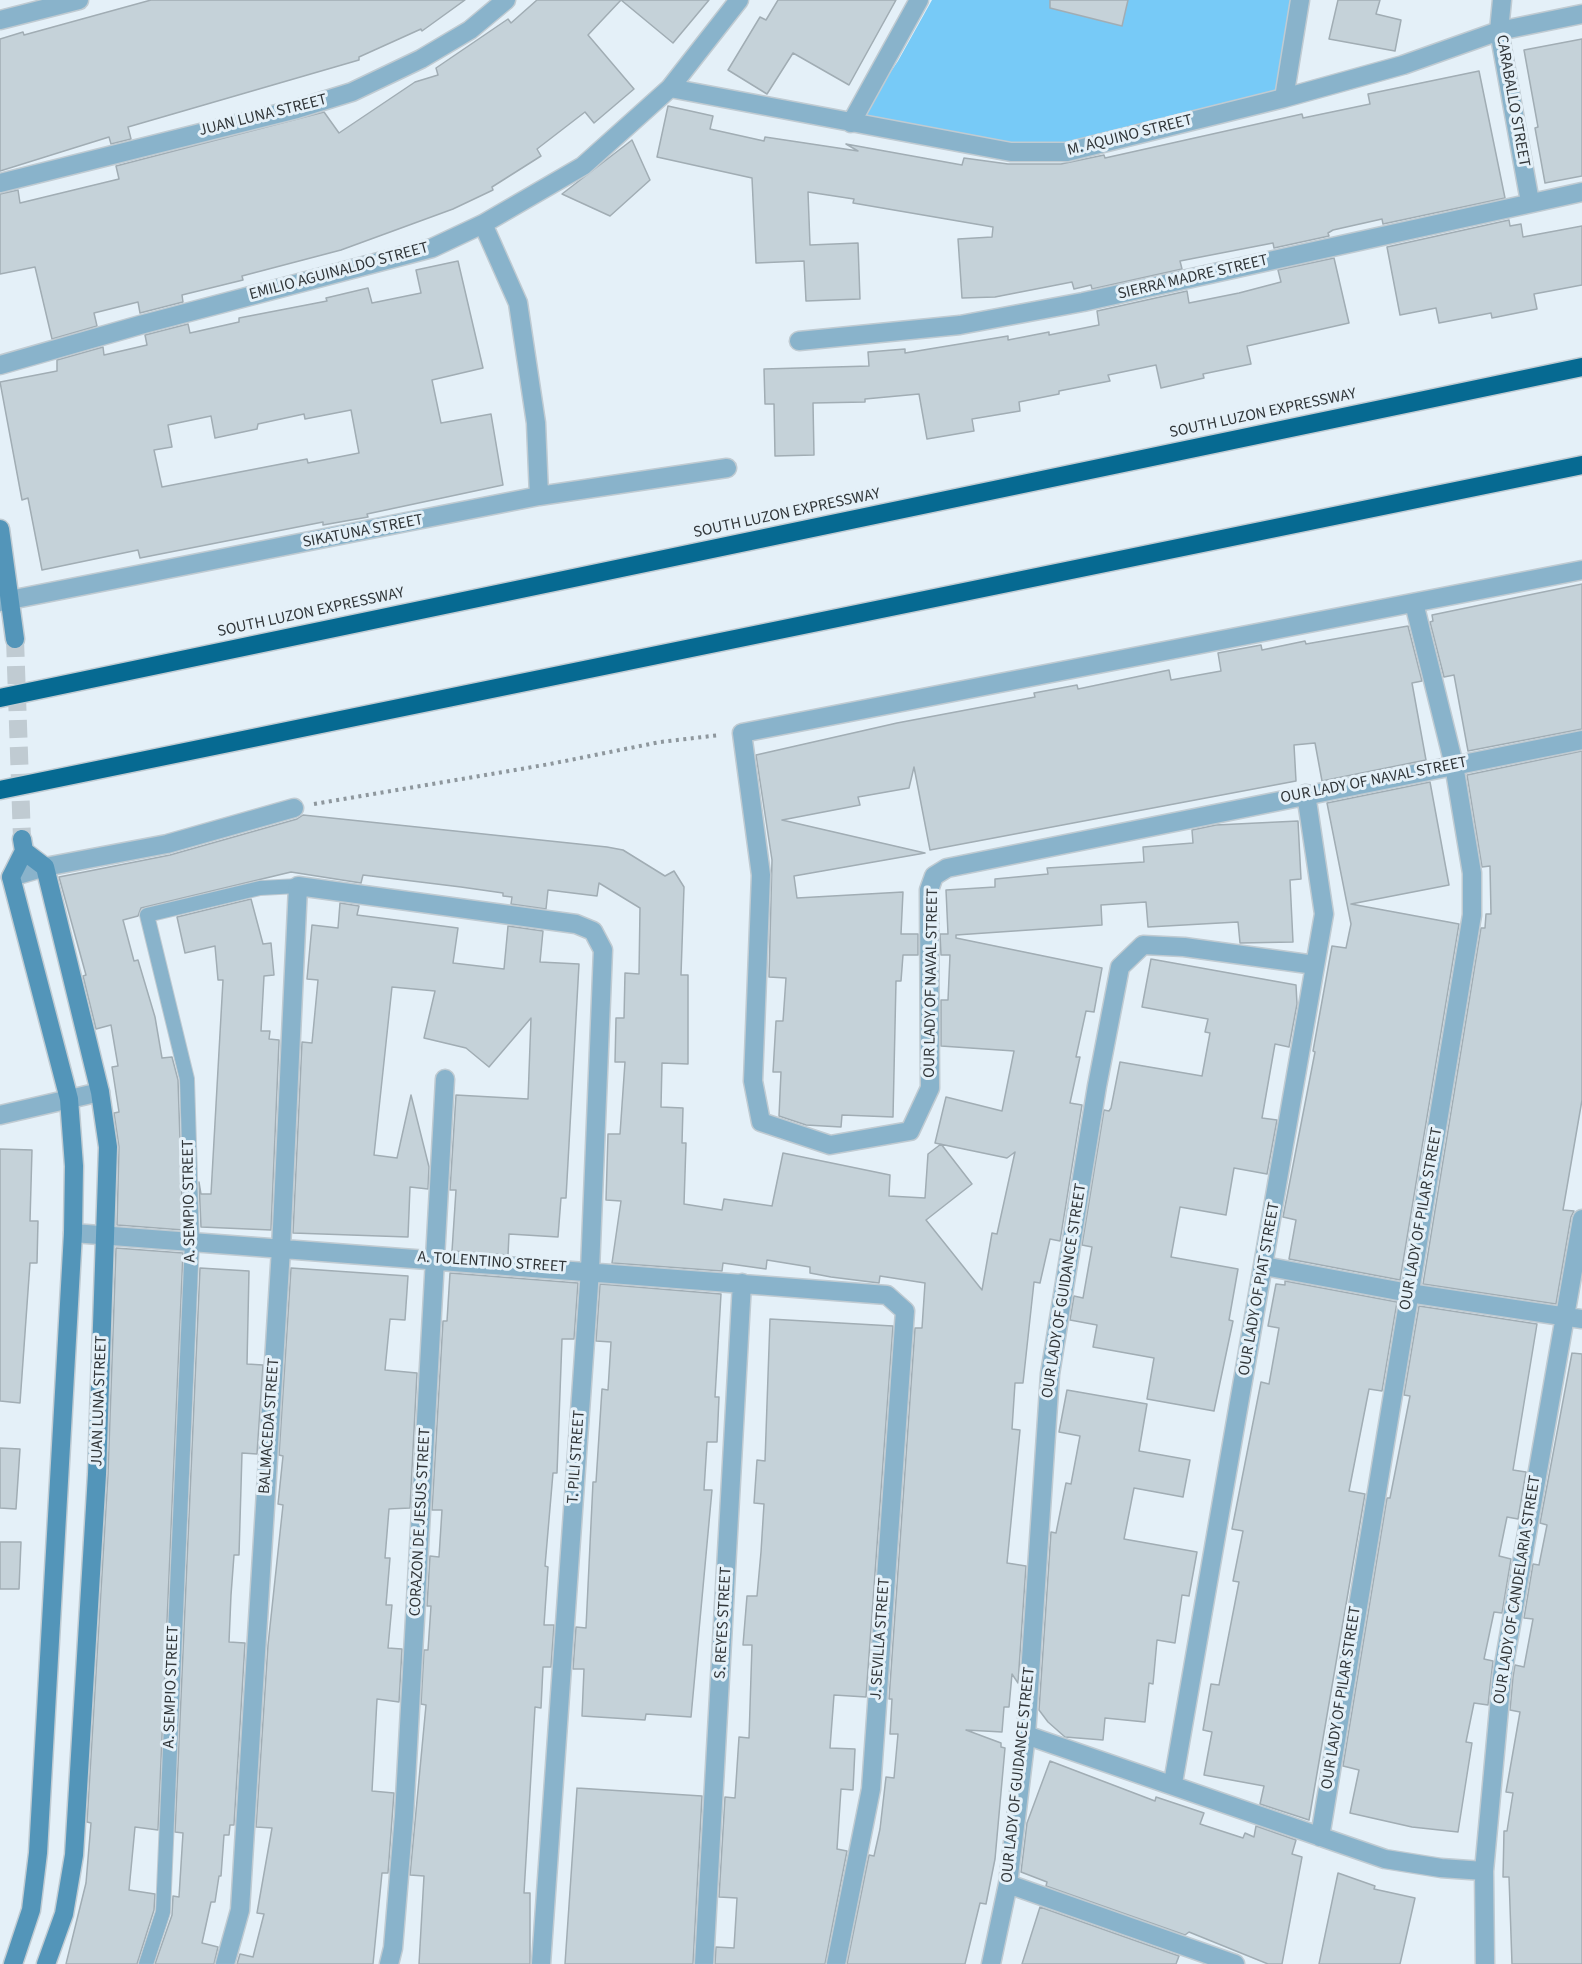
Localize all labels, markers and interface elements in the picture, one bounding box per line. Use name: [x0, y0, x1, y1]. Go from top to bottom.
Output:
street label: CARABALLO STREET: [1491, 33, 1533, 169]
street label: JUAN LUNA STREET: [197, 91, 329, 141]
street label: M. AQUINO STREET: [1066, 111, 1194, 161]
street label: EMILIO AGUINALDO STREET: [247, 239, 431, 305]
street label: SIERRA MADRE STREET: [1116, 251, 1270, 305]
street label: SOUTH LUZON EXPRESSWAY: [1168, 385, 1358, 443]
street label: SOUTH LUZON EXPRESSWAY: [692, 485, 882, 543]
street label: SIKATUNA STREET: [301, 511, 425, 553]
street label: SOUTH LUZON EXPRESSWAY: [216, 584, 406, 642]
street label: OUR LADY OF NAVAL STREET: [1279, 753, 1469, 809]
street label: OUR LADY OF NAVAL STREET: [921, 888, 943, 1078]
street label: OUR LADY OF PILAR STREET: [1396, 1126, 1448, 1312]
street label: A. SEMPIO STREET: [179, 1139, 201, 1263]
street label: OUR LADY OF GUIDANCE STREET: [1039, 1182, 1091, 1400]
street label: OUR LADY OF PIAT STREET: [1235, 1201, 1285, 1377]
street label: A. TOLENTINO STREET: [417, 1248, 567, 1278]
street label: JUAN LUNA STREET: [88, 1335, 112, 1467]
street label: BALMACEDA STREET: [256, 1357, 284, 1495]
street label: T. PILI STREET: [564, 1410, 590, 1504]
street label: CORAZON DE JESUS STREET: [406, 1427, 436, 1617]
street label: OUR LADY OF CANDELARIA STREET: [1490, 1474, 1546, 1706]
street label: S. REYES STREET: [711, 1566, 737, 1680]
street label: J. SEVILLA STREET: [867, 1577, 895, 1701]
street label: OUR LADY OF PILAR STREET: [1318, 1605, 1366, 1791]
street label: A. SEMPIO STREET: [160, 1625, 184, 1749]
street label: OUR LADY OF GUIDANCE STREET: [998, 1666, 1040, 1884]

